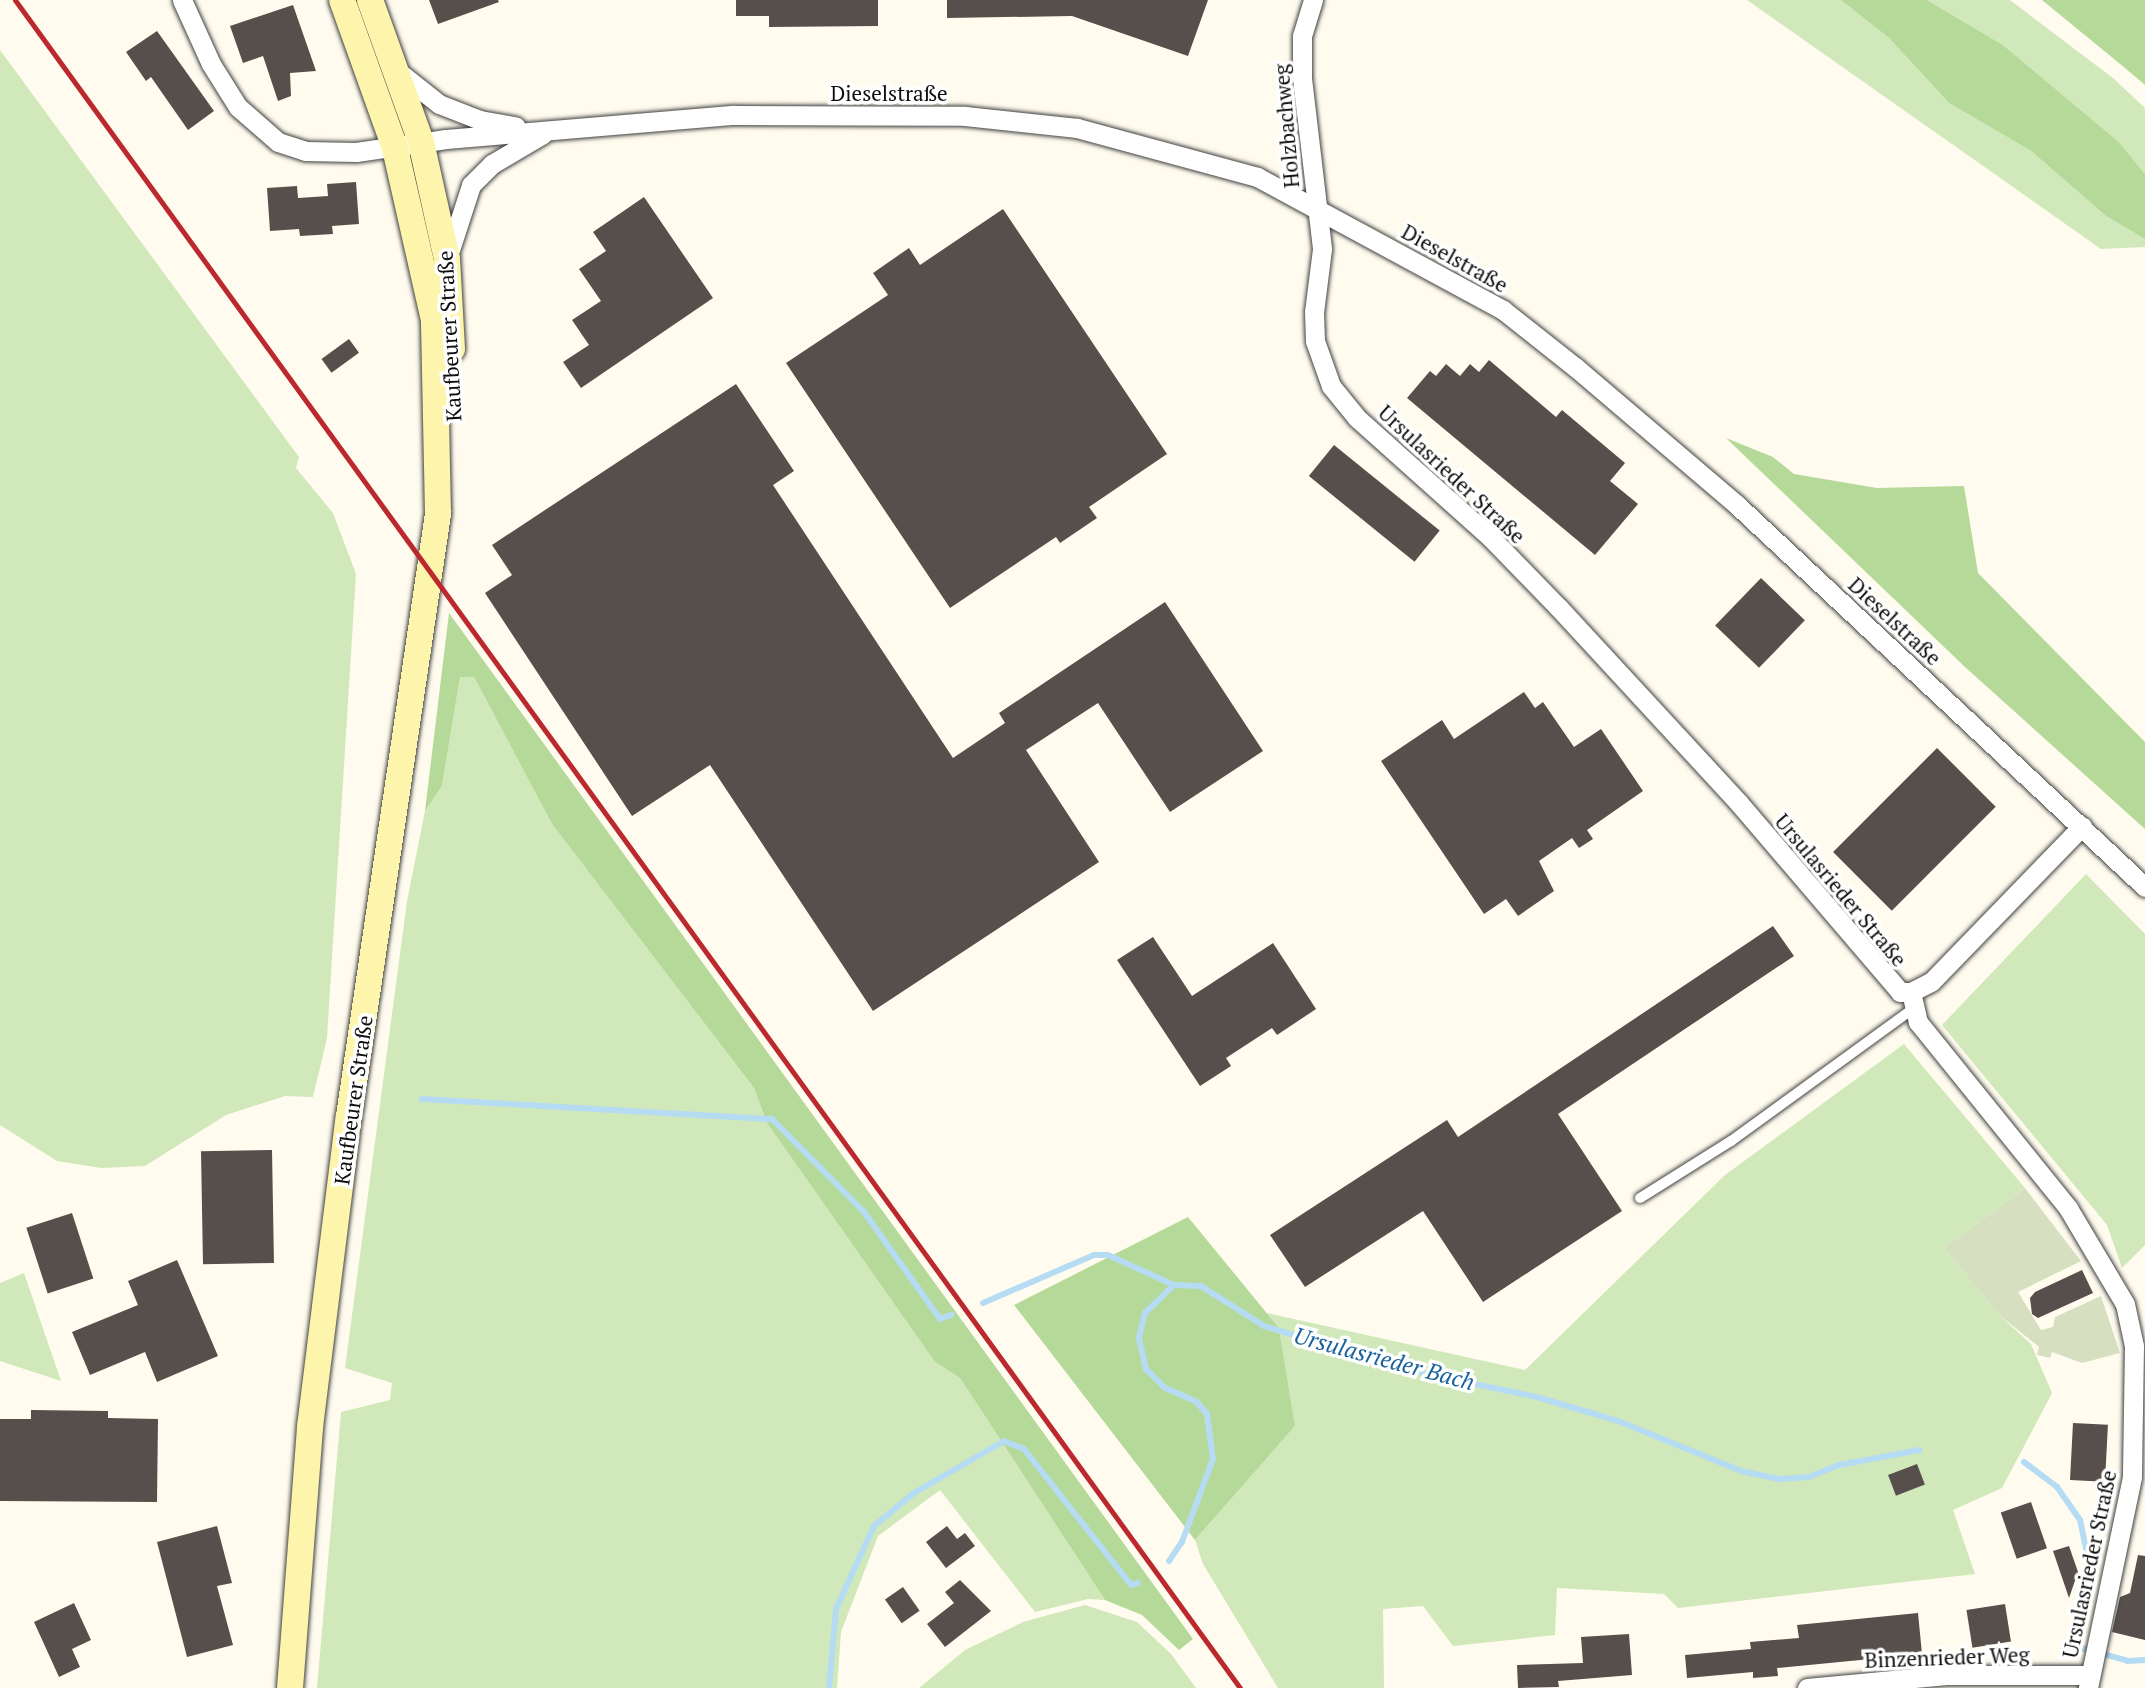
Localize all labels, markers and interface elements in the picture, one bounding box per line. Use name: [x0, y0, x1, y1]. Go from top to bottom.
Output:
street label: Holzbachweg: [1268, 63, 1304, 189]
street label: Dieselstraße: [830, 80, 948, 106]
street label: Dieselstraße: [1398, 219, 1512, 297]
street label: Kaufbeurer Straße: [432, 250, 466, 422]
street label: Ursulasrieder Straße: [1373, 400, 1531, 548]
street label: Dieselstraße: [1844, 572, 1946, 670]
street label: Ursulasrieder Straße: [1770, 809, 1912, 971]
street label: Kaufbeurer Straße: [329, 1014, 377, 1186]
water label: Ursulasrieder Bach: [1291, 1322, 1477, 1396]
street label: Ursulasrieder Straße: [2057, 1468, 2121, 1660]
street label: Binzenrieder Weg: [1864, 1642, 2030, 1672]

